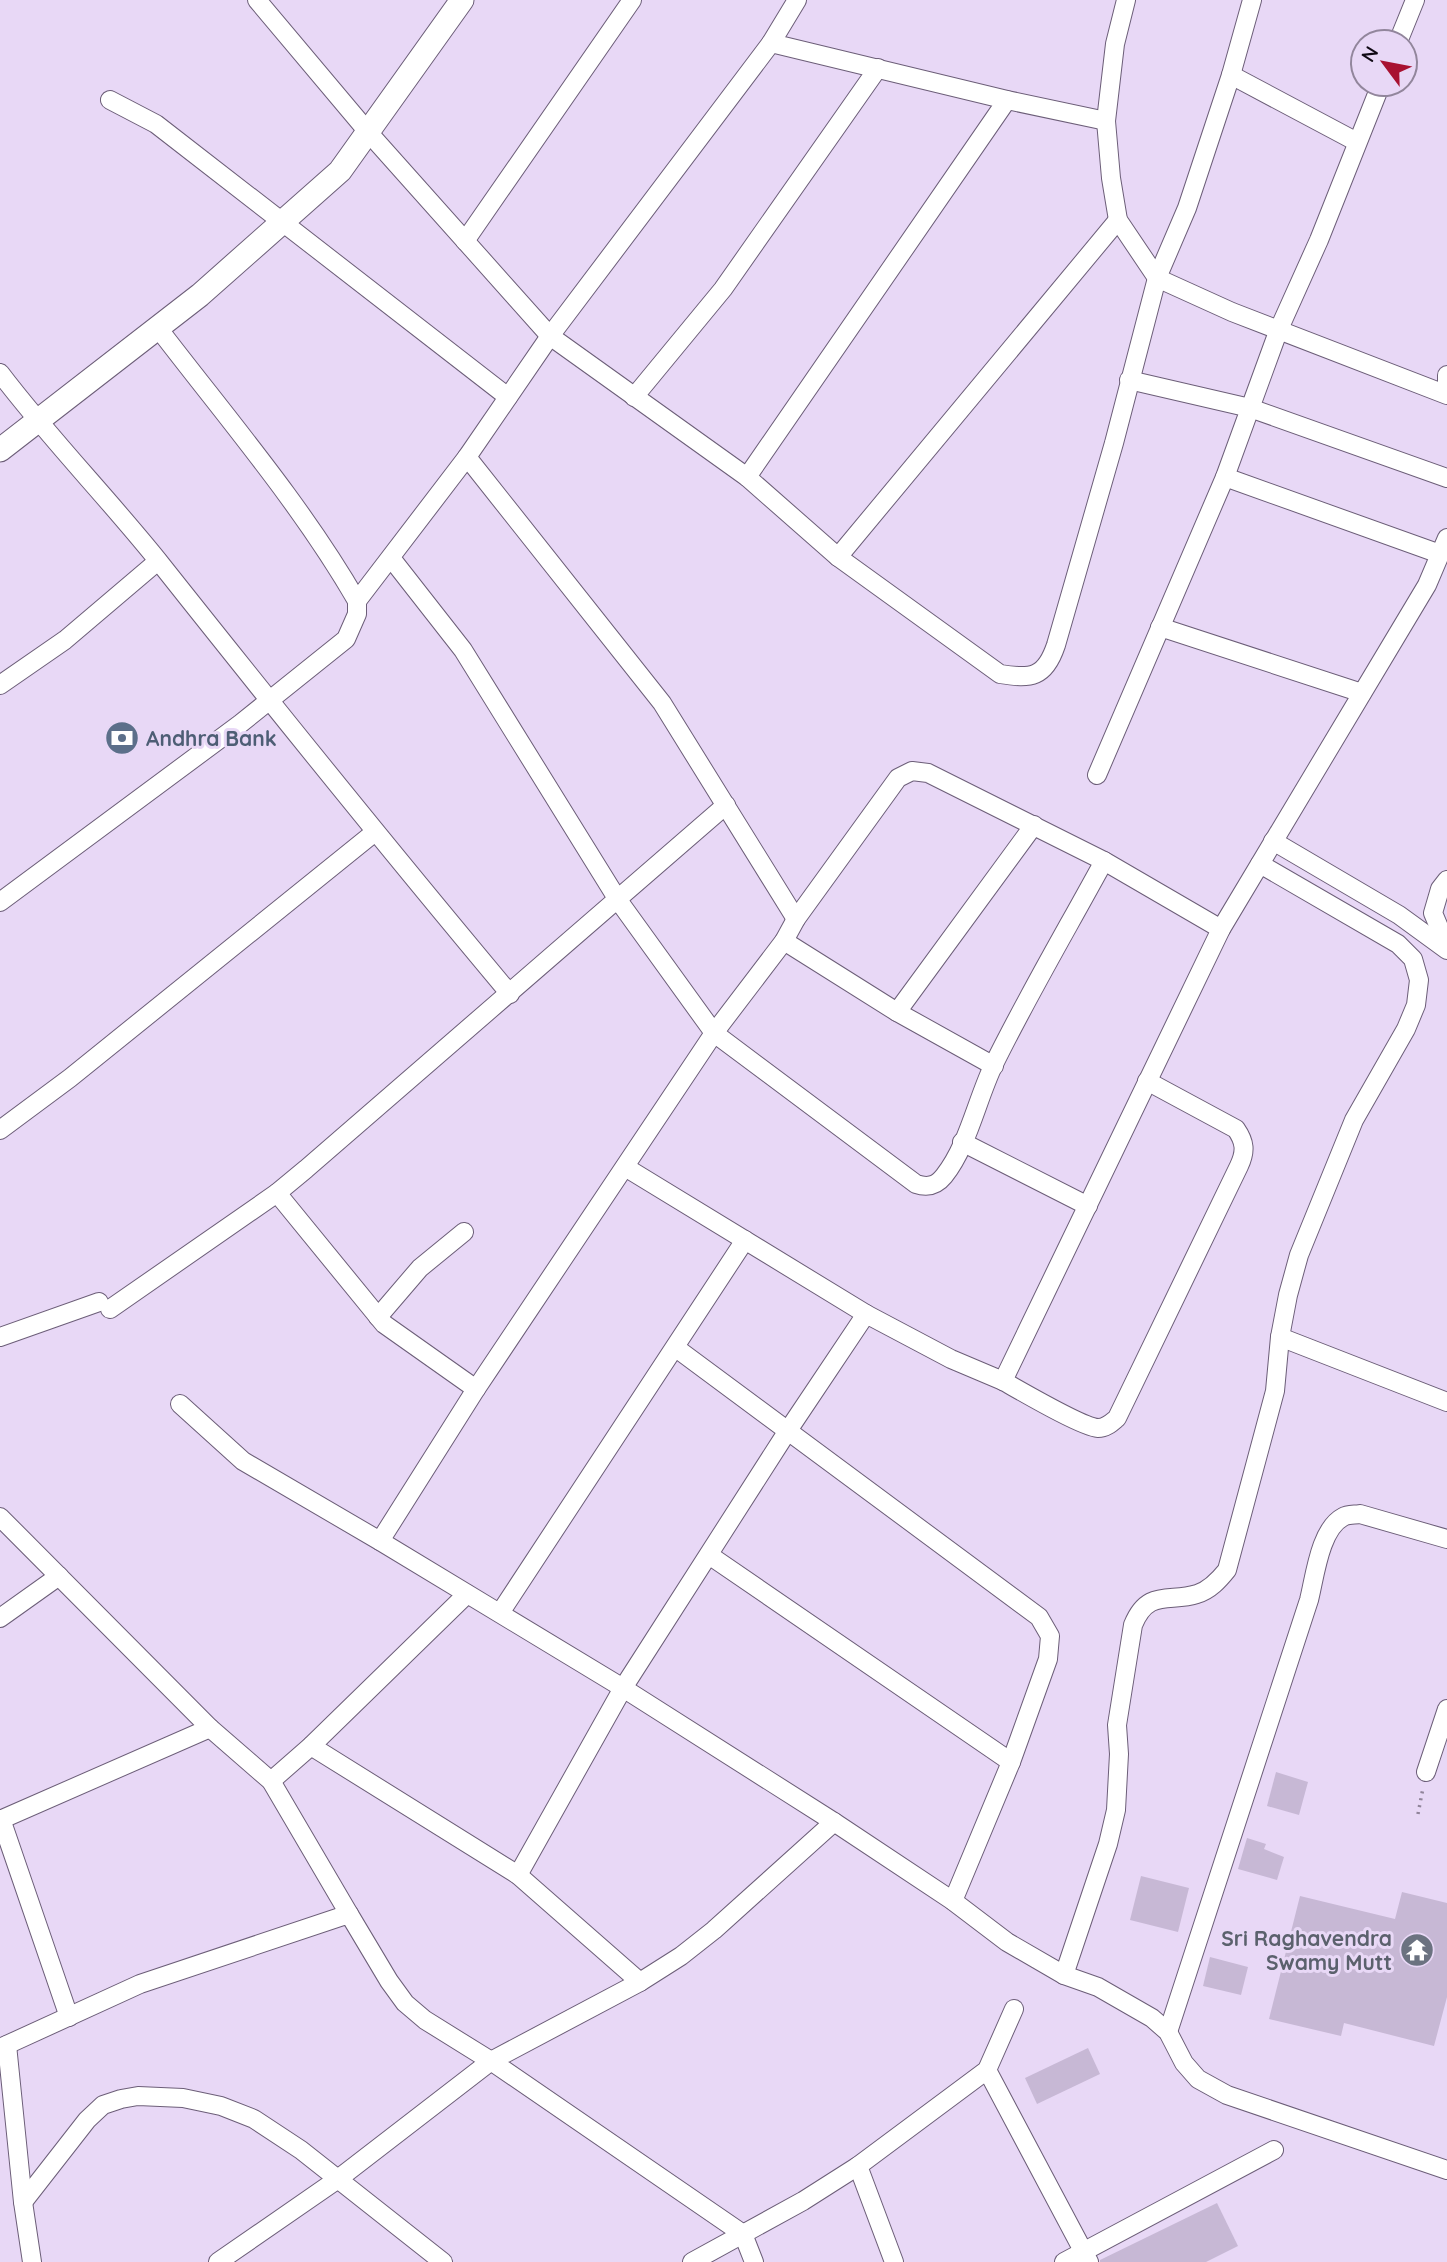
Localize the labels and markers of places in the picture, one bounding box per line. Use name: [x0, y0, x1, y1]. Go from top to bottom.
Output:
bank icon: Andhra Bank: [103, 719, 141, 757]
place label: Andhra Bank: [146, 725, 277, 751]
place label: Sri Raghavendra Swamy Mutt: [1221, 1925, 1392, 1975]
temple icon: Sri Raghavendra Swamy Mutt: [1398, 1931, 1436, 1969]

